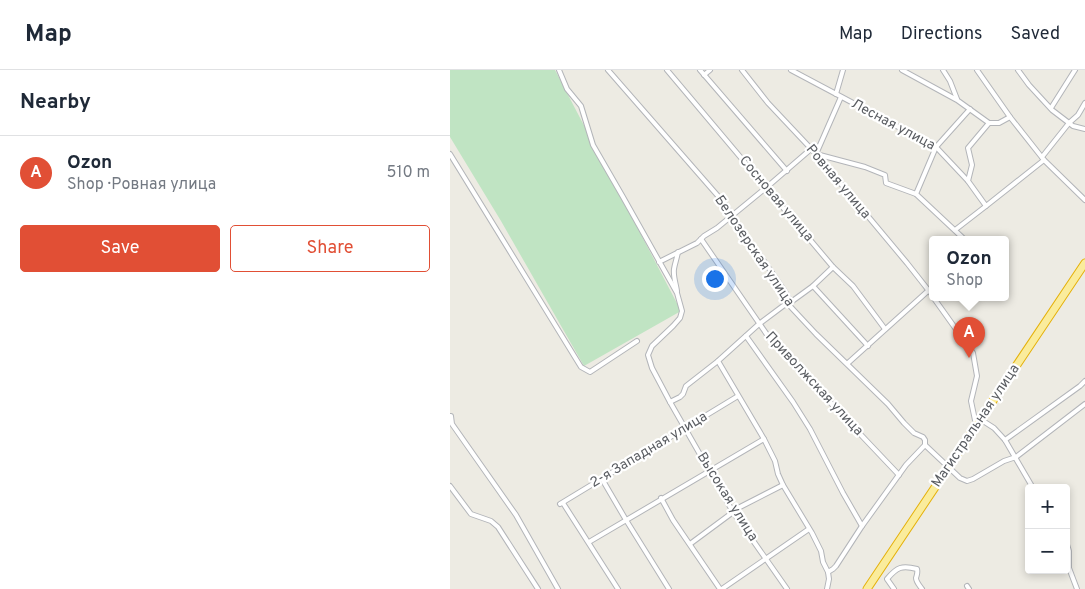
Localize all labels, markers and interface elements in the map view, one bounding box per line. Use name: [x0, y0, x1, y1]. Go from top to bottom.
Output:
text: Map: [25, 20, 72, 50]
text: Map: [839, 23, 873, 46]
text: Directions: [901, 23, 983, 46]
text: Saved: [1011, 23, 1060, 46]
text: Nearby: [20, 89, 91, 116]
street label: Лесная улица: [848, 96, 938, 154]
street label: Ровная улица: [802, 141, 874, 223]
text: Ozon: [67, 151, 112, 175]
street label: Сосновая улица: [735, 153, 817, 245]
text: A: [30, 163, 42, 183]
text: 510 m: [387, 163, 430, 183]
text: Shop · Ровная улица: [67, 175, 216, 195]
street label: Белозерская улица: [710, 192, 798, 310]
button: Save: [20, 225, 220, 272]
button: Share: [230, 225, 430, 272]
popup: [929, 236, 1009, 301]
text: Ozon: [946, 247, 992, 271]
your location: [702, 266, 728, 292]
text: Shop: [946, 271, 983, 291]
pin: A: [953, 317, 985, 358]
street label: Приволжская улица: [761, 329, 867, 439]
street label: Магистральная улица: [928, 361, 1024, 491]
street label: 2-я Западная улица: [587, 408, 711, 492]
street label: Высокая улица: [693, 449, 761, 545]
map controls: [1025, 484, 1070, 574]
button: +: [1025, 484, 1070, 529]
button: −: [1025, 529, 1070, 574]

